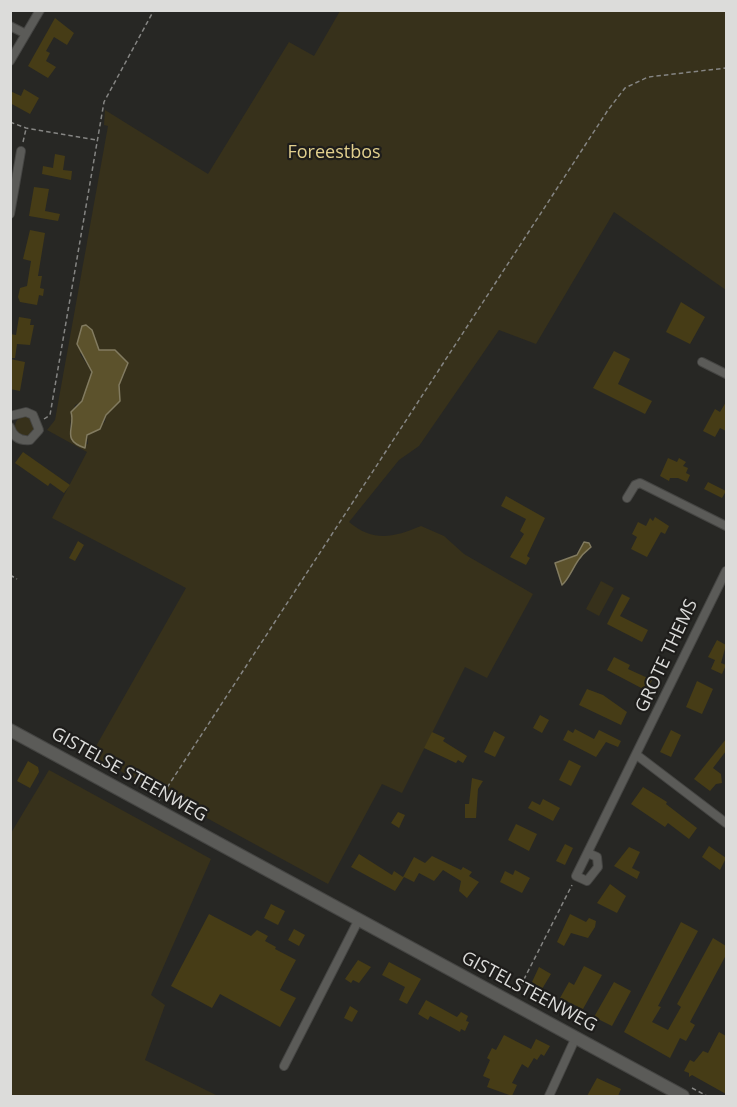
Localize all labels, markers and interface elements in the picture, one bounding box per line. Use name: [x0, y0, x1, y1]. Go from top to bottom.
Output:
park label: Foreestbos: [287, 142, 381, 164]
street label: GROTE THEMS: [631, 596, 703, 716]
street label: GISTELSE STEENWEG: [47, 723, 211, 827]
street label: GISTELSTEENWEG: [458, 947, 600, 1037]

